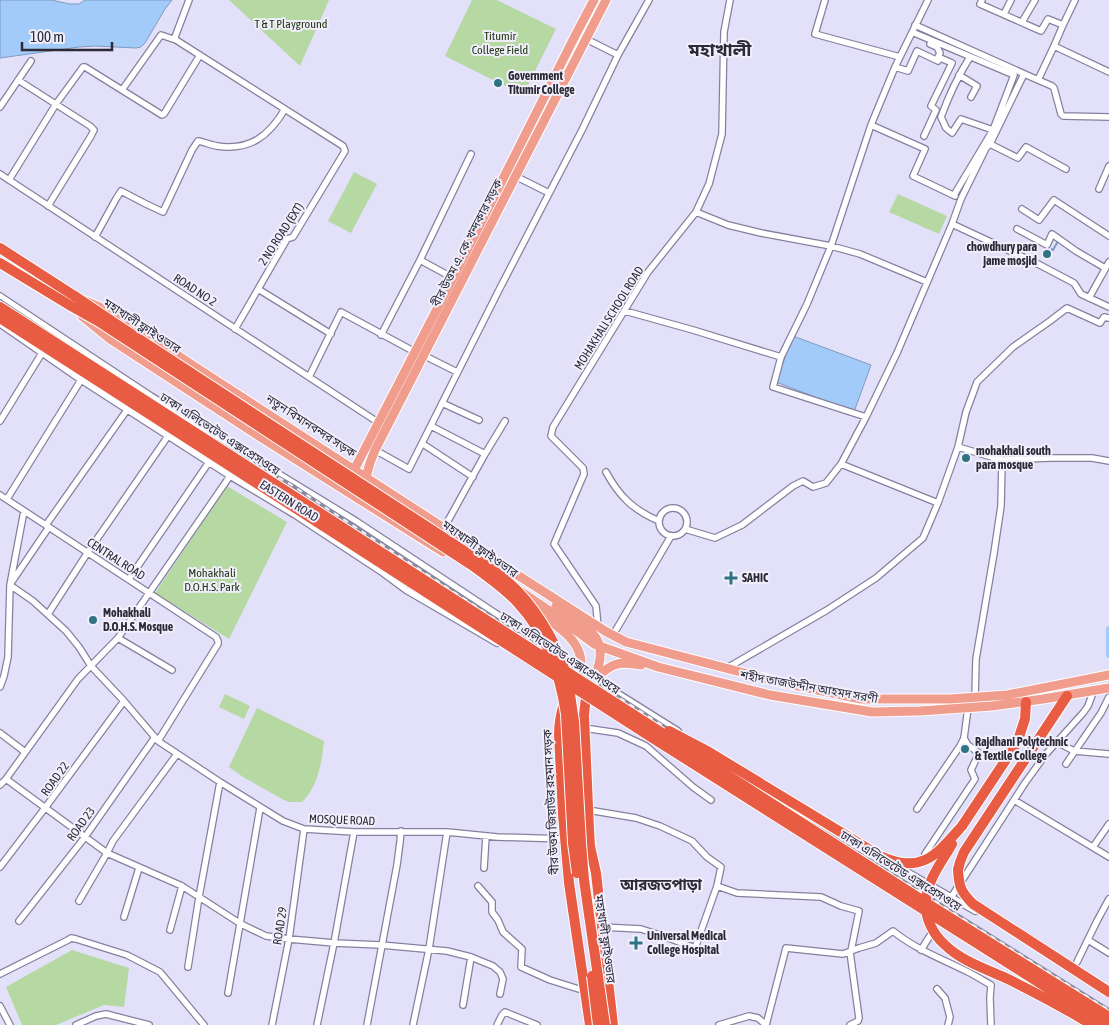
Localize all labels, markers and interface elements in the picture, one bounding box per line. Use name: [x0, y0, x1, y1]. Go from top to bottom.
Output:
park label: T & T Playground: [255, 17, 327, 31]
scale bar: [22, 20, 112, 52]
text: 100 m: [30, 28, 64, 45]
park label: Titumir College Field: [472, 29, 528, 57]
district label: মহাখালী: [688, 39, 752, 60]
place label: Government Titumir College: [508, 69, 575, 97]
marker: Government Titumir College: [492, 77, 504, 89]
street label: বীর উত্তম এ. কে. খন্দকার সড়ক: [427, 176, 505, 310]
street label: 2 NO ROAD (EXT): [256, 200, 306, 268]
place label: chowdhury para jame mosjid: [967, 240, 1037, 268]
marker: chowdhury para jame mosjid: [1041, 248, 1053, 260]
street label: MOHAKHALI SCHOOL ROAD: [571, 264, 647, 372]
street label: ROAD NO 2: [171, 271, 219, 309]
street label: মহাখালী ফ্লাইওভার: [100, 295, 184, 357]
street label: ঢাকা এলিভেটেড এক্সপ্রেসওয়ে: [157, 389, 283, 478]
street label: নতুন বিমানবন্দর সড়ক: [262, 390, 359, 462]
place label: mohakhali south para mosque: [976, 444, 1051, 472]
marker: mohakhali south para mosque: [960, 452, 972, 464]
street label: EASTERN ROAD: [257, 477, 321, 525]
street label: মহাখালী ফ্লাইওভার: [439, 516, 522, 581]
street label: CENTRAL ROAD: [84, 535, 148, 583]
park label: Mohakhali D.O.H.S. Park: [184, 566, 240, 594]
marker: SAHIC: [724, 571, 738, 585]
place label: SAHIC: [742, 571, 769, 585]
place label: Mohakhali D.O.H.S. Mosque: [103, 606, 174, 634]
street label: ঢাকা এলিভেটেড এক্সপ্রেসওয়ে: [497, 608, 623, 697]
marker: Mohakhali D.O.H.S. Mosque: [87, 614, 99, 626]
street label: শহীদ তাজউদ্দীন আহমদ সরণী: [738, 667, 880, 706]
street label: বীর উত্তম জিয়াউর রহমান সড়ক: [539, 729, 562, 876]
place label: Rajdhani Polytechnic & Textile College: [975, 735, 1069, 763]
marker: Rajdhani Polytechnic & Textile College: [959, 743, 971, 755]
street label: ROAD 22: [38, 759, 72, 799]
street label: ROAD 23: [64, 804, 98, 844]
street label: MOSQUE ROAD: [309, 812, 376, 828]
street label: ঢাকা এলিভেটেড এক্সপ্রেসওয়ে: [837, 827, 965, 914]
district label: আরজতপাড়া: [619, 876, 703, 893]
street label: মহাখালী ফ্লাইওভার: [592, 893, 619, 985]
street label: ROAD 29: [270, 906, 290, 946]
place label: Universal Medical College Hospital: [647, 929, 727, 957]
marker: Universal Medical College Hospital: [629, 936, 643, 950]

